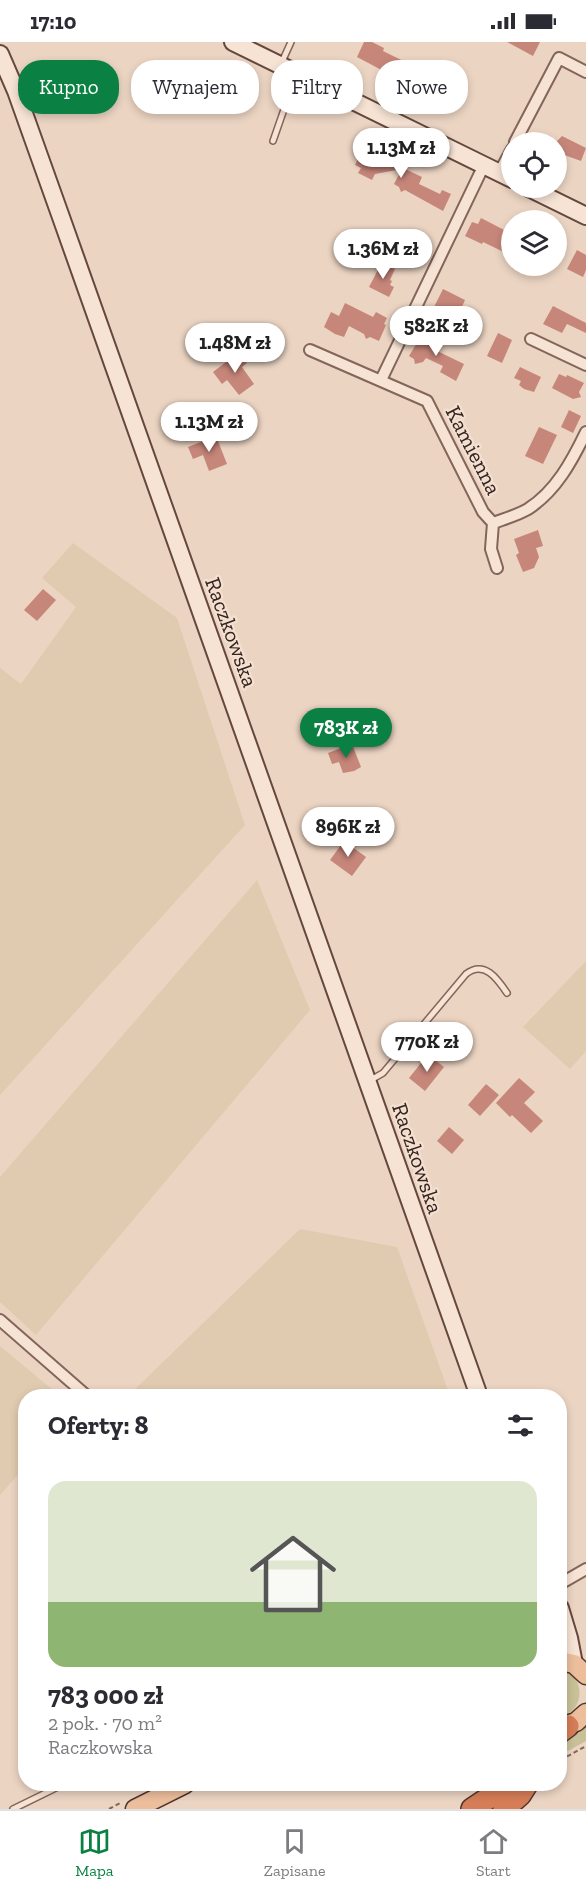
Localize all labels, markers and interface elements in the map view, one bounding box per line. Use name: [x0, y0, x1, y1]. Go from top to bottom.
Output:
text: 17:10: [30, 8, 76, 35]
chip: Kupno: [18, 60, 119, 114]
chip: Wynajem: [131, 60, 259, 114]
chip: Filtry: [271, 60, 363, 114]
chip: Nowe: [375, 60, 468, 114]
pin: 1.13M zł: [339, 128, 463, 179]
map controls: [501, 132, 567, 276]
button: locate: [501, 132, 567, 198]
text: 1.13M zł: [367, 135, 435, 159]
button: layers: [501, 210, 567, 276]
pin: 1.36M zł: [321, 229, 445, 280]
text: 1.36M zł: [347, 236, 419, 260]
pin: 582K zł: [381, 306, 491, 357]
text: 582K zł: [404, 313, 468, 337]
pin: 1.48M zł: [173, 323, 297, 374]
text: 1.48M zł: [199, 330, 271, 354]
street label: Kamienna: [440, 401, 508, 499]
pin: 1.13M zł: [147, 402, 271, 453]
text: 1.13M zł: [175, 409, 243, 433]
street label: Raczkowska: [199, 574, 264, 691]
pin: 783K zł: [291, 708, 401, 759]
text: 783K zł: [314, 715, 378, 739]
pin: 896K zł: [293, 807, 403, 858]
text: 896K zł: [316, 814, 380, 838]
pin: 770K zł: [372, 1022, 482, 1073]
text: 770K zł: [395, 1029, 459, 1053]
street label: Raczkowska: [386, 1099, 449, 1217]
text: Oferty: 8: [48, 1409, 149, 1441]
icon: filters: [504, 1409, 537, 1442]
icon: home: [239, 1520, 347, 1628]
text: 783 000 zł: [48, 1679, 163, 1711]
text: 2 pok. · 70 m²: [48, 1711, 162, 1735]
text: Raczkowska: [48, 1735, 153, 1759]
tab: Mapa: [75, 1825, 113, 1880]
tab: Zapisane: [264, 1825, 326, 1880]
tab: Start: [476, 1825, 511, 1880]

